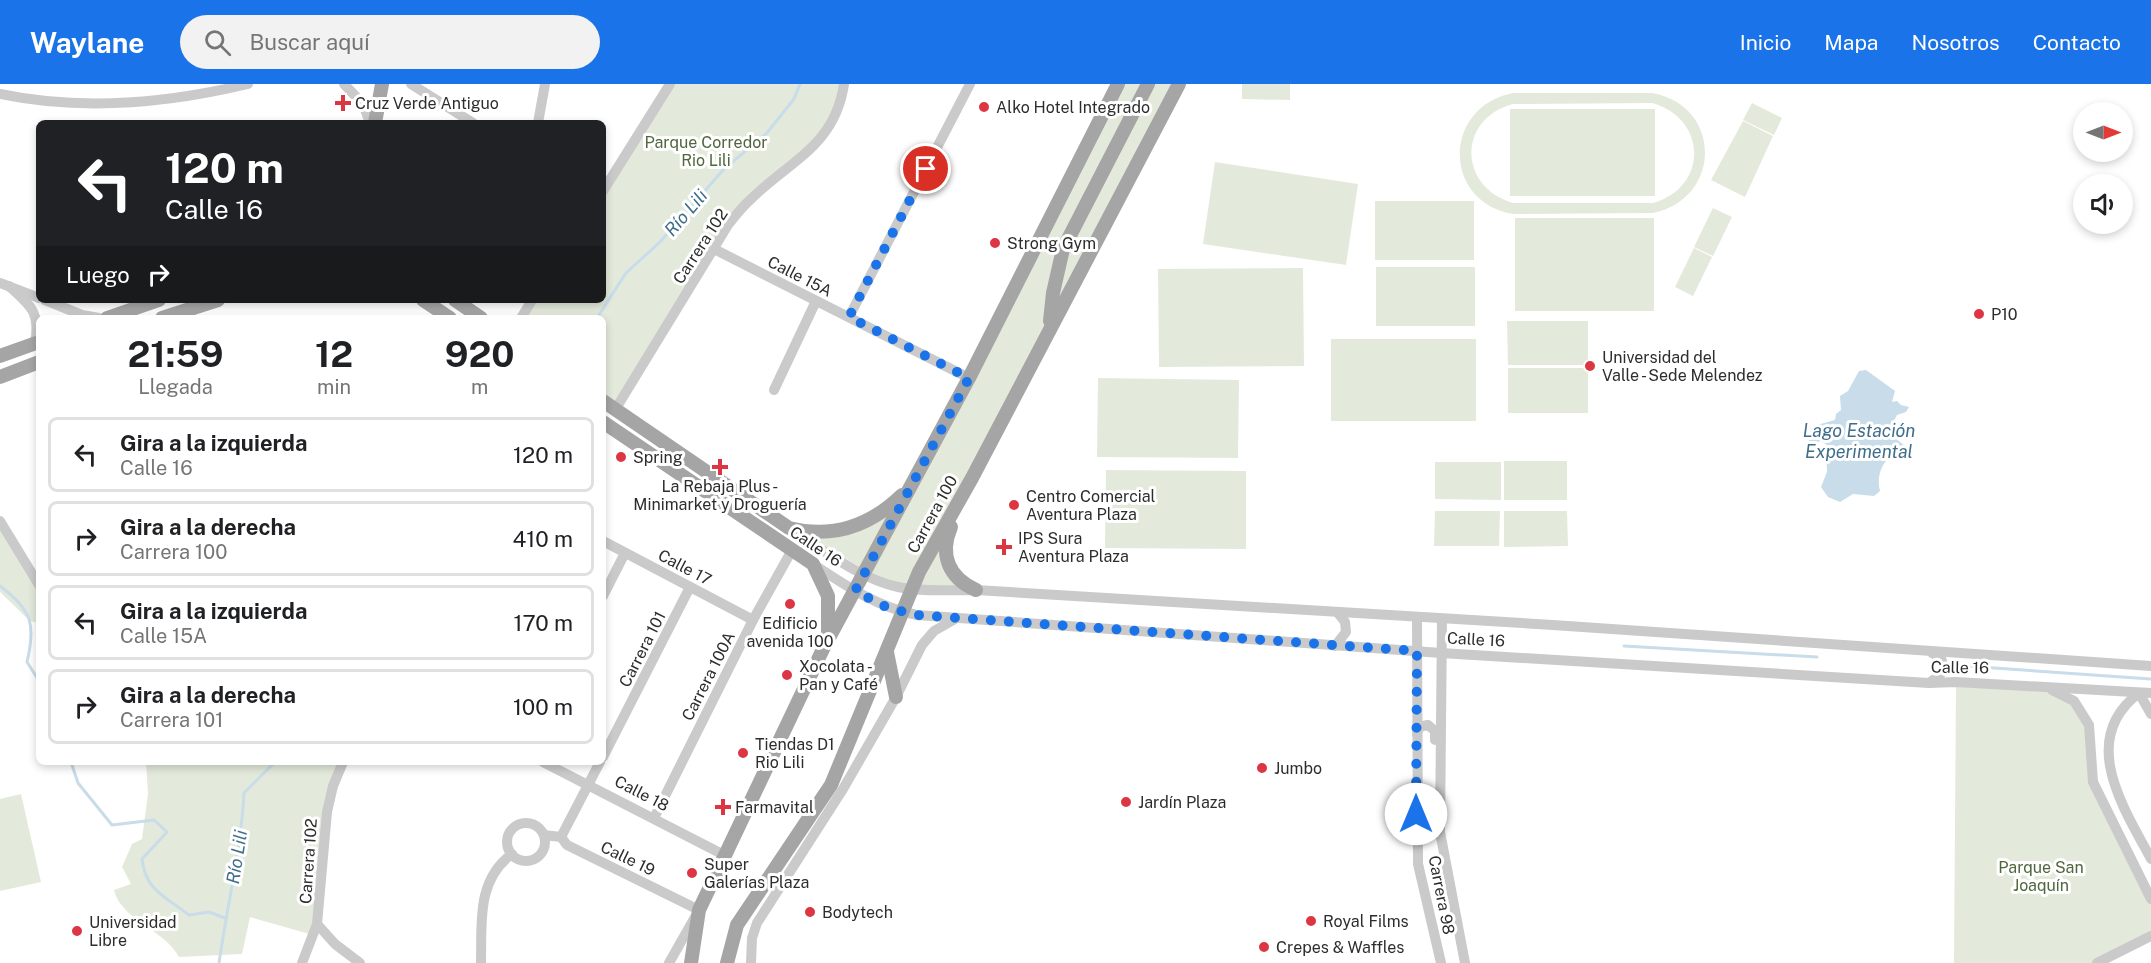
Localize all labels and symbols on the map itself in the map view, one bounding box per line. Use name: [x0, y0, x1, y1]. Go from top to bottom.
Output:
place label: Cruz Verde Antiguo: [355, 94, 499, 113]
marker: Cruz Verde Antiguo: [336, 96, 350, 110]
place label: Alko Hotel Integrado: [996, 98, 1150, 117]
marker: Alko Hotel Integrado: [977, 100, 991, 114]
north arrow: [2073, 102, 2133, 162]
park label: Parque Corredor Rio Lili: [644, 133, 768, 170]
pin: [900, 143, 951, 194]
water label: Río Lili: [660, 185, 712, 240]
street label: Carrera 102: [669, 205, 732, 287]
place label: Strong Gym: [1007, 234, 1096, 253]
marker: Strong Gym: [988, 236, 1002, 250]
street label: Calle 15A: [764, 252, 835, 301]
place label: P10: [1991, 305, 2018, 324]
marker: P10: [1972, 307, 1986, 321]
place label: Universidad del Valle - Sede Melendez: [1602, 348, 1763, 385]
marker: Universidad del Valle - Sede Melendez: [1583, 359, 1597, 373]
water label: Lago Estación Experimental: [1803, 420, 1915, 462]
place label: Spring: [633, 448, 683, 467]
marker: Spring: [614, 450, 628, 464]
marker: La Rebaja Plus - Minimarket y Droguería: [713, 460, 727, 474]
street label: Carrera 100: [903, 472, 962, 556]
place label: La Rebaja Plus - Minimarket y Droguería: [633, 477, 807, 514]
place label: Centro Comercial Aventura Plaza: [1026, 487, 1156, 524]
marker: Centro Comercial Aventura Plaza: [1007, 498, 1021, 512]
street label: Calle 16: [786, 522, 845, 571]
place label: IPS Sura Aventura Plaza: [1018, 529, 1129, 566]
marker: IPS Sura Aventura Plaza: [995, 538, 1013, 556]
street label: Calle 17: [655, 545, 715, 589]
marker: Edificio avenida 100: [783, 597, 797, 611]
street label: Carrera 101: [615, 608, 670, 690]
place label: Edificio avenida 100: [746, 614, 834, 651]
street label: Calle 16: [1446, 628, 1506, 651]
street label: Carrera 100A: [678, 629, 739, 724]
place label: Xocolata - Pan y Café: [799, 657, 878, 694]
street label: Calle 16: [1931, 657, 1989, 678]
marker: Xocolata - Pan y Café: [780, 668, 794, 682]
place label: Tiendas D1 Rio Lili: [755, 735, 835, 772]
marker: Tiendas D1 Rio Lili: [736, 746, 750, 760]
place label: Jumbo: [1274, 759, 1322, 778]
marker: Jumbo: [1255, 761, 1269, 775]
street label: Calle 18: [611, 772, 672, 815]
position arrow: [1384, 782, 1448, 846]
place label: Jardín Plaza: [1138, 793, 1226, 812]
marker: Jardín Plaza: [1119, 795, 1133, 809]
place label: Farmavital: [735, 798, 814, 817]
marker: Farmavital: [716, 800, 730, 814]
street label: Carrera 102: [296, 818, 321, 904]
water label: Río Lili: [222, 828, 251, 885]
street label: Calle 19: [597, 837, 658, 880]
street label: Carrera 98: [1425, 854, 1458, 936]
place label: Super Galerías Plaza: [704, 855, 809, 892]
park label: Parque San Joaquín: [1998, 858, 2084, 895]
marker: Super Galerías Plaza: [685, 866, 699, 880]
place label: Bodytech: [822, 903, 893, 922]
marker: Bodytech: [803, 905, 817, 919]
place label: Royal Films: [1323, 912, 1409, 931]
place label: Universidad Libre: [89, 913, 177, 950]
marker: Royal Films: [1304, 914, 1318, 928]
marker: Universidad Libre: [70, 924, 84, 938]
place label: Crepes & Waffles: [1276, 938, 1404, 957]
marker: Crepes & Waffles: [1257, 940, 1271, 954]

